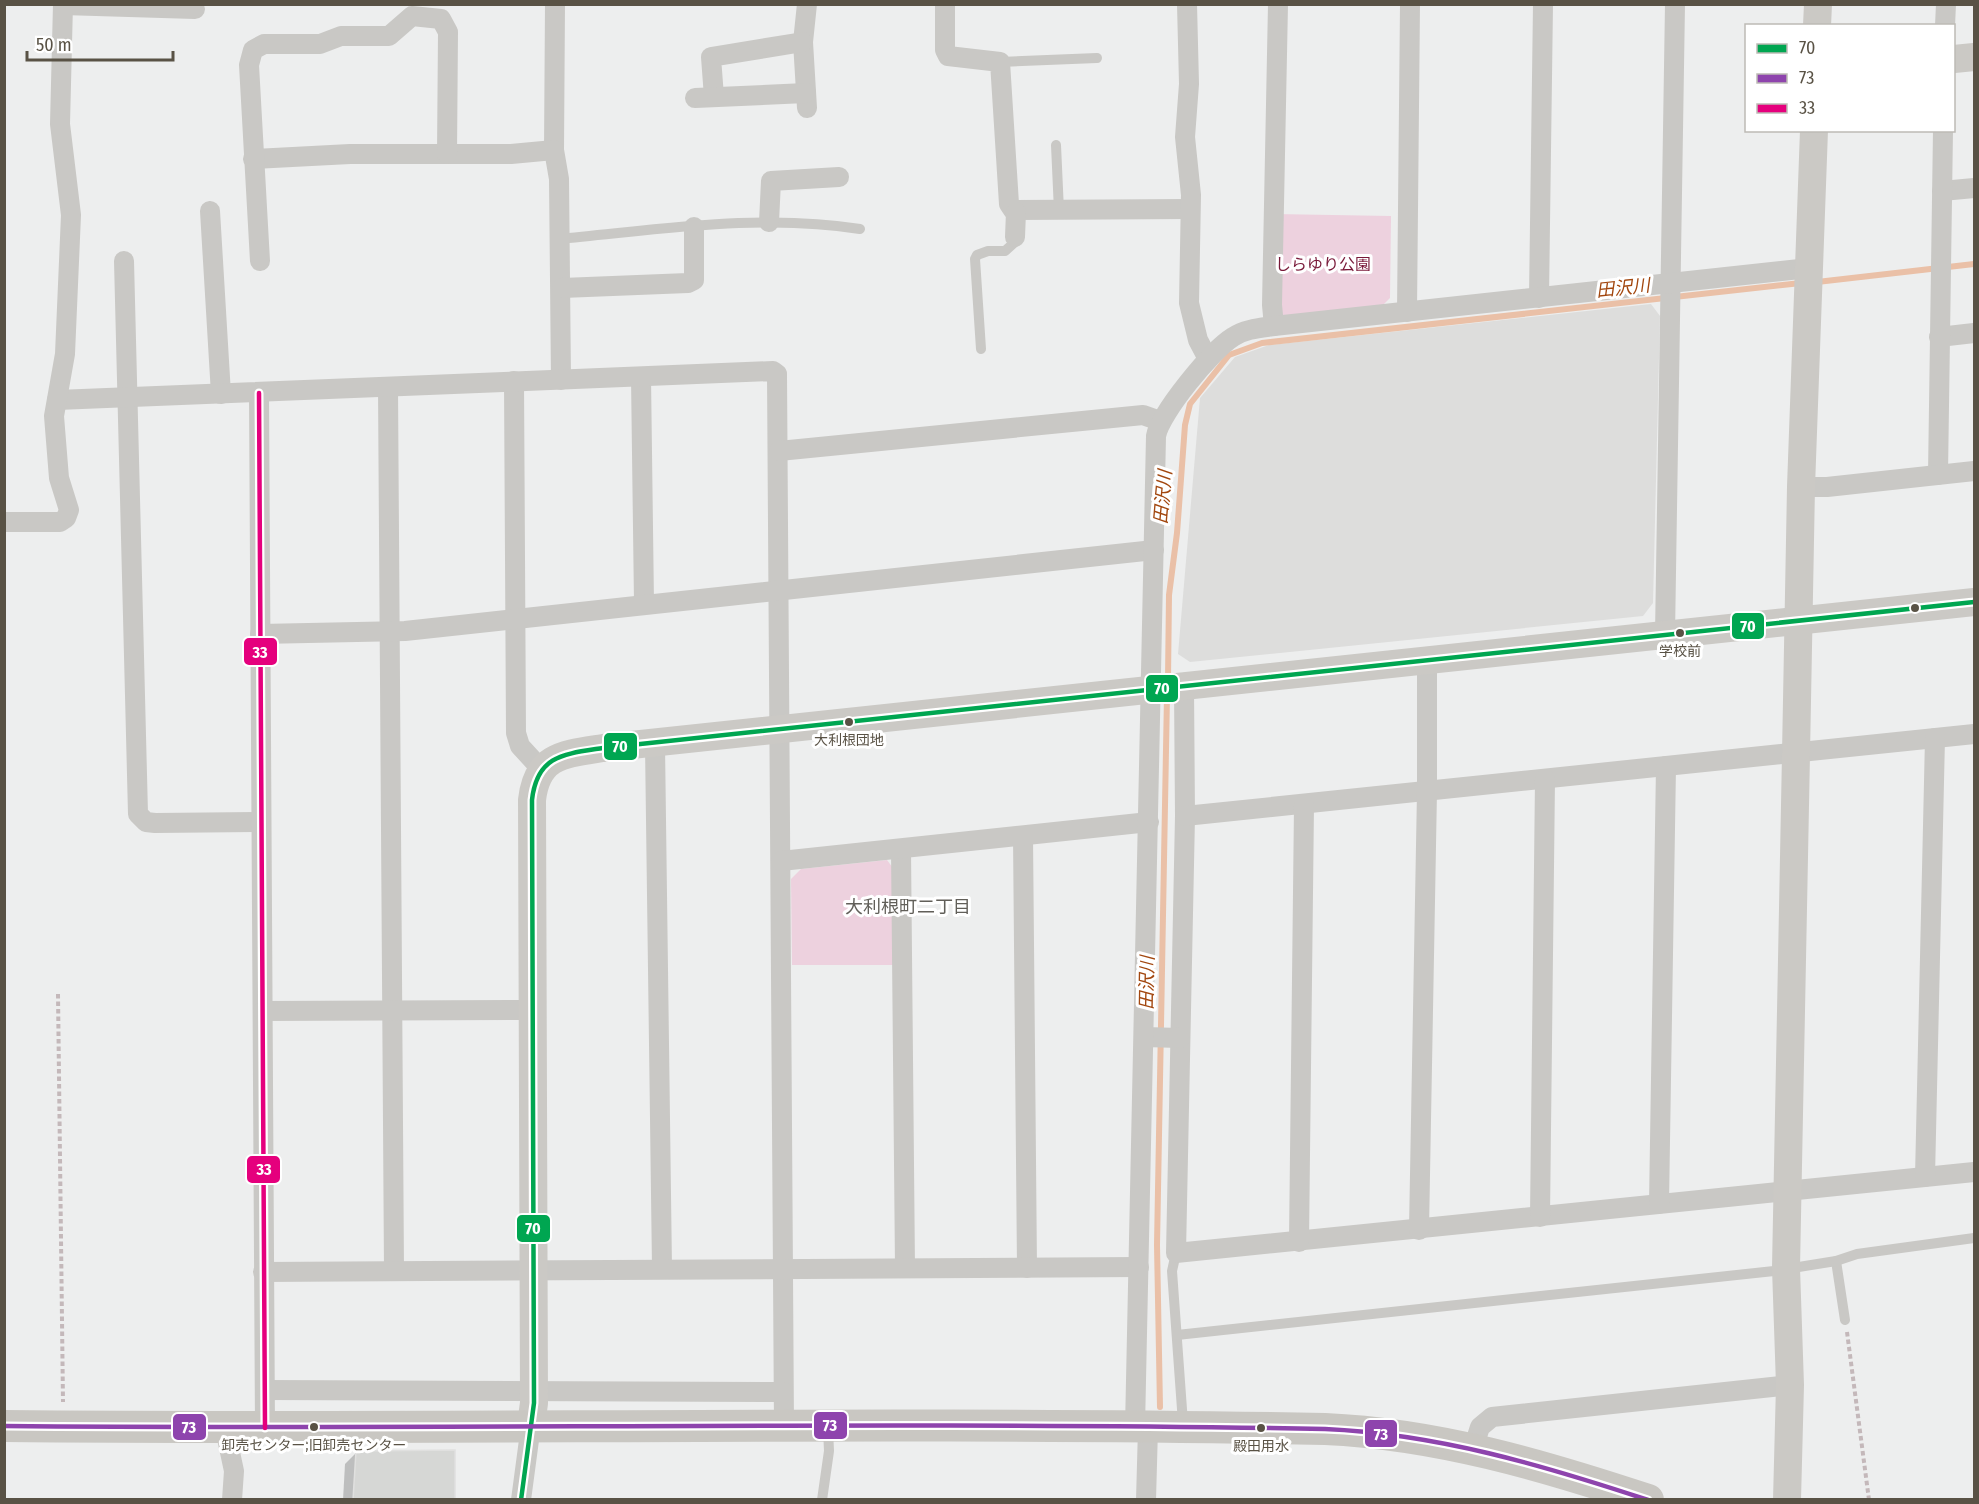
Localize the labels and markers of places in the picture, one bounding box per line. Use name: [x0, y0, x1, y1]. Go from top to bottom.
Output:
unlabelled marker: [1909, 602, 1921, 614]
marker: 学校前: [1674, 627, 1686, 639]
place label: 学校前: [1659, 643, 1701, 660]
marker: 大利根団地: [843, 716, 855, 728]
place label: 大利根団地: [814, 732, 884, 749]
marker: 卸売センター;旧卸売センター: [308, 1421, 320, 1433]
marker: 殿田用水: [1255, 1422, 1267, 1434]
place label: 卸売センター;旧卸売センター: [222, 1437, 406, 1454]
place label: 殿田用水: [1233, 1438, 1289, 1455]

